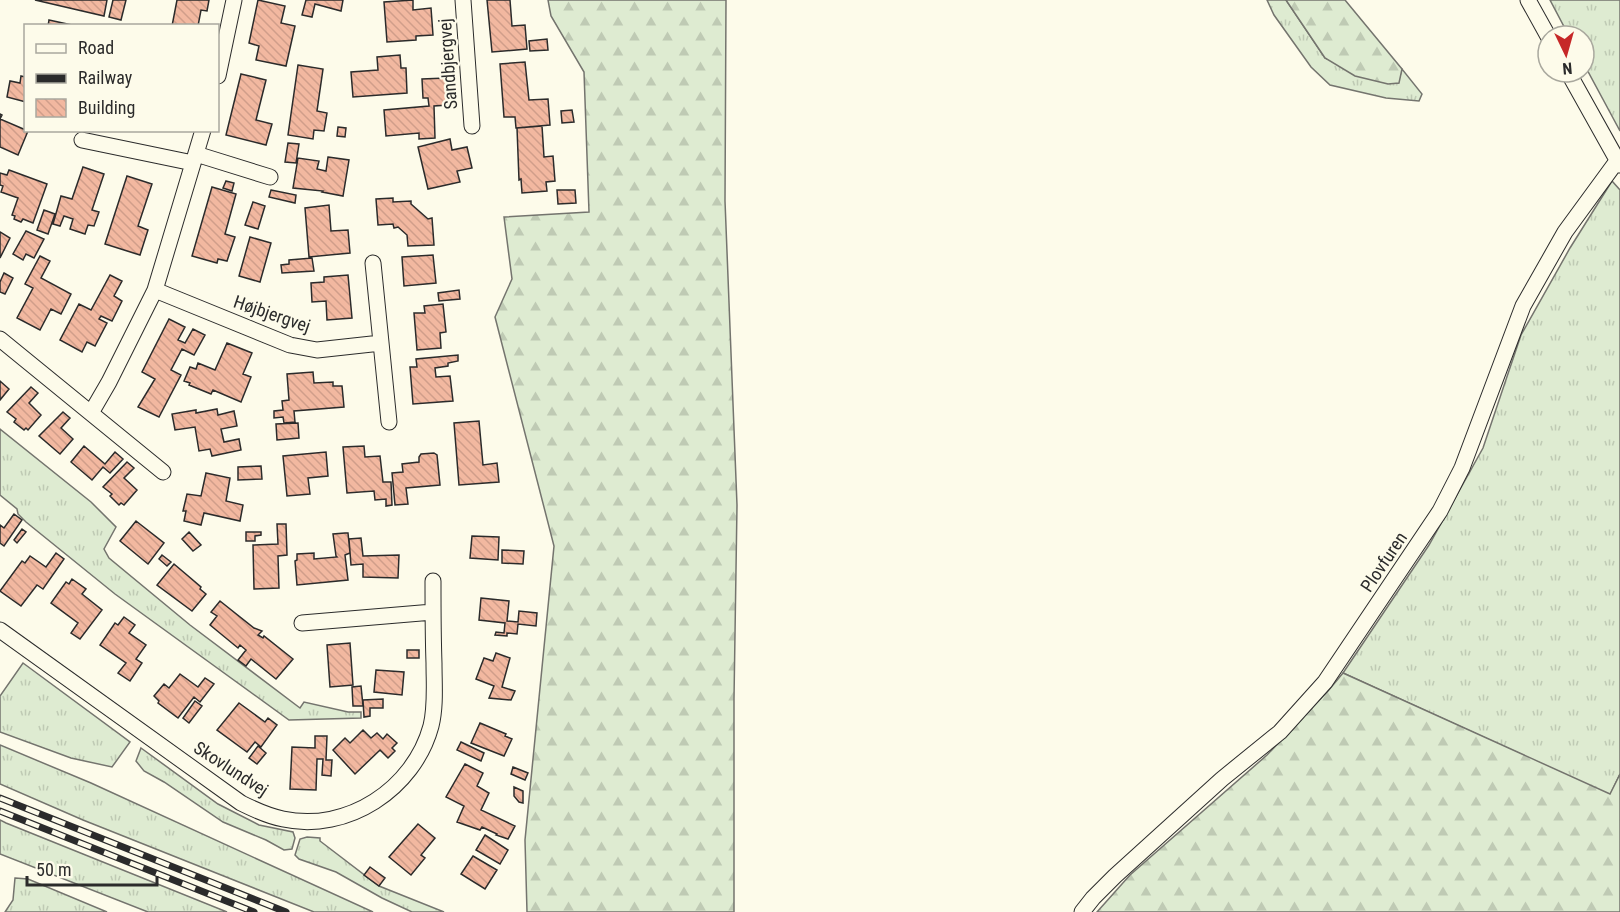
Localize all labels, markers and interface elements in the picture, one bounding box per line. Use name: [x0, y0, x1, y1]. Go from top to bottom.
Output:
street label: Sandbjergvej: [434, 18, 461, 110]
legend: [24, 24, 219, 132]
north arrow: [1536, 24, 1596, 84]
text: Road: [78, 37, 114, 58]
text: N: [1562, 59, 1573, 78]
text: Railway: [78, 67, 133, 88]
text: Building: [78, 97, 135, 118]
street label: Højbjergvej: [231, 291, 313, 336]
street label: Plovfuren: [1356, 528, 1411, 596]
street label: Skovlundvej: [190, 737, 272, 800]
scale bar: [27, 849, 158, 887]
text: 50 m: [36, 859, 71, 880]

